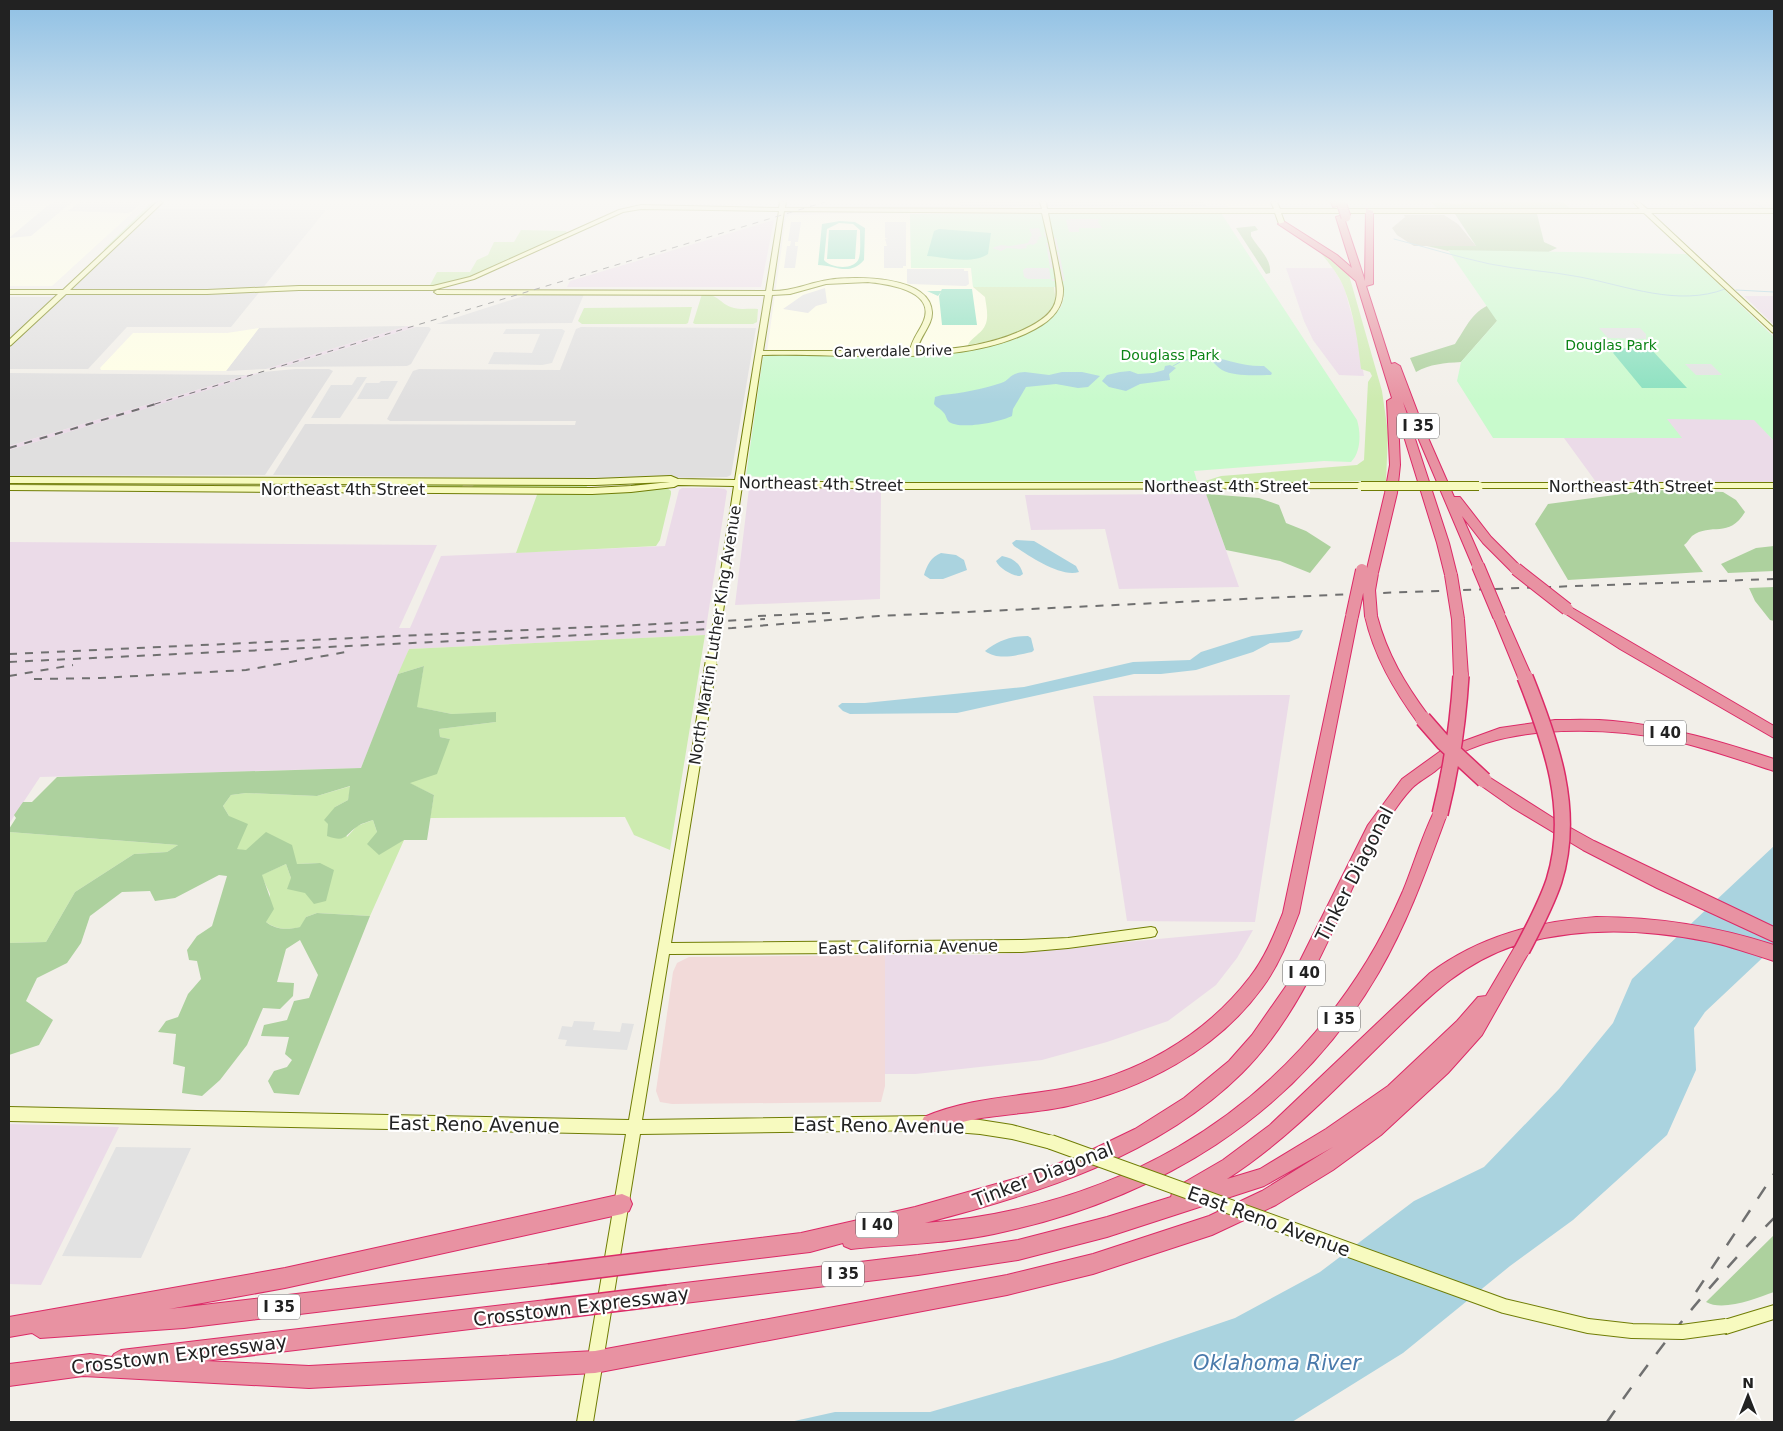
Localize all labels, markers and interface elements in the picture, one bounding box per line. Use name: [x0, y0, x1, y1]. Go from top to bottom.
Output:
park label: Douglas Park: [1565, 337, 1658, 353]
street label: Carverdale Drive: [834, 342, 952, 360]
park label: Douglass Park: [1121, 347, 1220, 363]
road number: I 35: [1397, 414, 1439, 438]
street label: Northeast 4th Street: [739, 473, 903, 495]
street label: Northeast 4th Street: [1144, 477, 1308, 496]
street label: Northeast 4th Street: [1549, 477, 1713, 496]
street label: Northeast 4th Street: [261, 480, 425, 499]
street label: North Martin Luther King Avenue: [685, 504, 745, 766]
road number: I 40: [1644, 720, 1686, 746]
street label: Tinker Diagonal: [1310, 803, 1397, 946]
street label: East California Avenue: [818, 936, 998, 958]
road number: I 40: [1283, 960, 1325, 986]
road number: I 35: [1318, 1006, 1360, 1032]
street label: East Reno Avenue: [388, 1112, 560, 1136]
street label: East Reno Avenue: [793, 1113, 965, 1137]
street label: Tinker Diagonal: [969, 1137, 1116, 1211]
street label: East Reno Avenue: [1185, 1181, 1353, 1261]
road number: I 40: [856, 1212, 898, 1238]
road number: I 35: [822, 1262, 864, 1286]
street label: Crosstown Expressway: [472, 1282, 690, 1330]
road number: I 35: [258, 1294, 300, 1320]
street label: Crosstown Expressway: [70, 1330, 288, 1378]
water label: Oklahoma River: [1193, 1351, 1362, 1375]
north arrow: [1723, 1371, 1773, 1421]
text: N: [1742, 1375, 1754, 1391]

